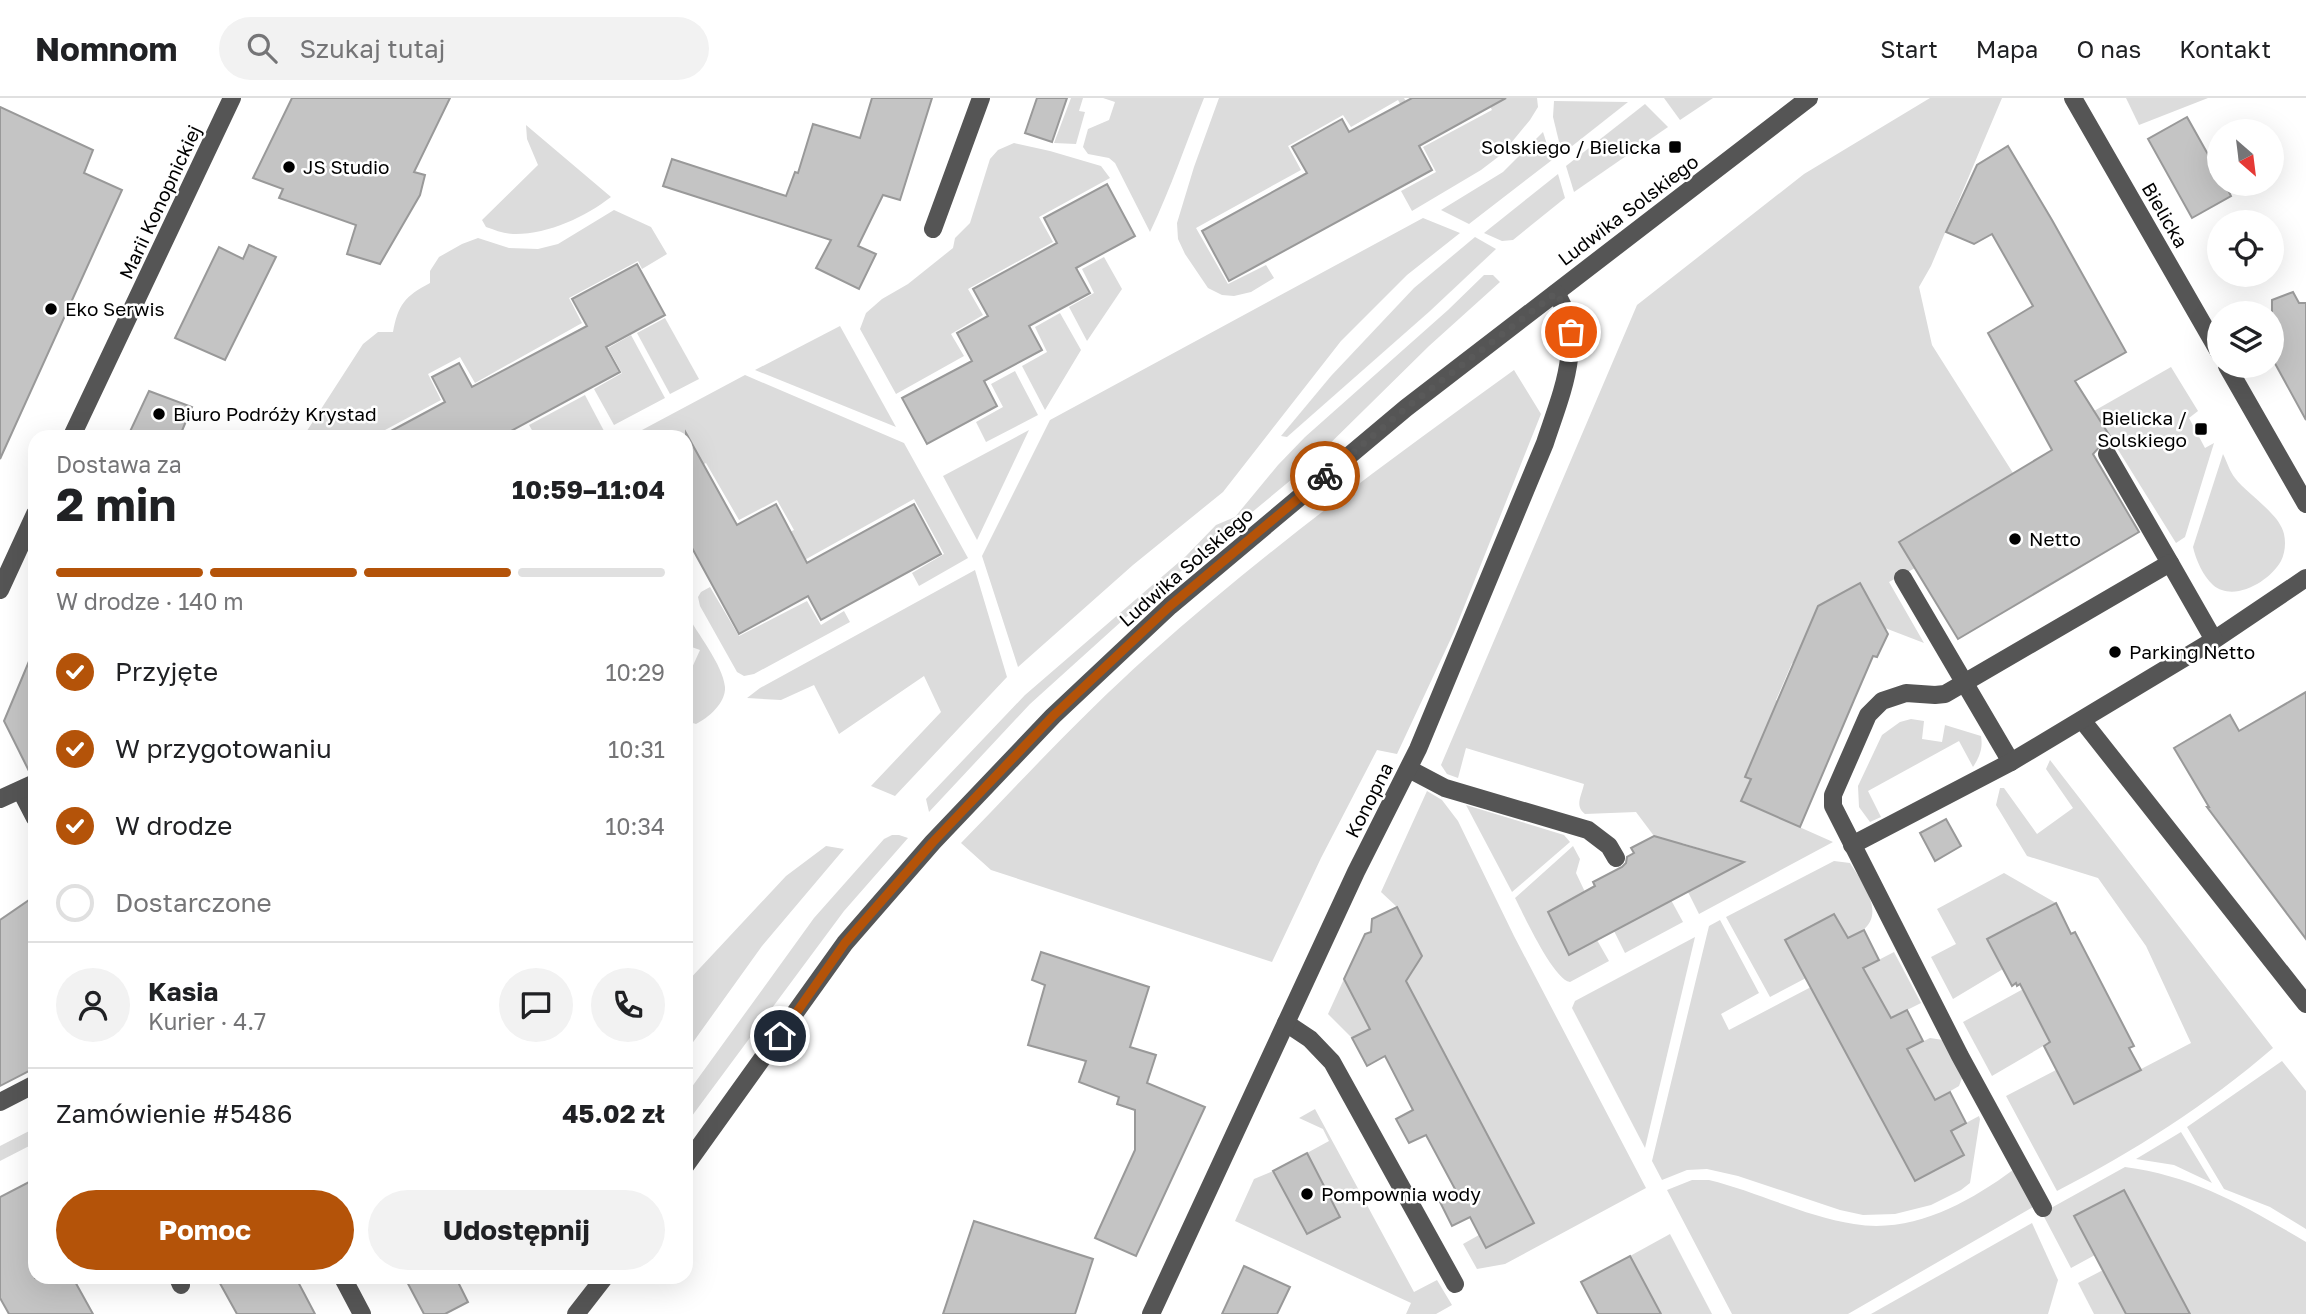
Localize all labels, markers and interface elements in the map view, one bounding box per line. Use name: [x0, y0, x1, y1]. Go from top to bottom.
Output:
search box: [219, 17, 709, 80]
text: Nomnom: [35, 29, 177, 68]
icon: search: [243, 29, 281, 67]
text: Szukaj tutaj: [299, 33, 446, 64]
text: Start: [1880, 34, 1938, 63]
text: Mapa: [1976, 34, 2038, 63]
text: O nas: [2076, 34, 2141, 63]
text: Kontakt: [2179, 34, 2271, 63]
north arrow: [2207, 119, 2284, 196]
map controls: [2207, 119, 2284, 378]
street label: Marii Konopnickiej: [114, 121, 205, 283]
place label: Solskiego / Bielicka: [1481, 135, 1661, 158]
marker: Solskiego / Bielicka: [1667, 139, 1683, 155]
street label: Ludwika Solskiego: [1553, 149, 1702, 270]
place label: JS Studio: [303, 155, 390, 178]
marker: JS Studio: [281, 159, 297, 175]
street label: Bielicka: [2138, 178, 2193, 252]
button: locate: [2207, 210, 2284, 287]
place label: Eko Serwis: [65, 297, 165, 320]
marker: Eko Serwis: [43, 301, 59, 317]
button: layers: [2207, 301, 2284, 378]
pin: [1541, 302, 1601, 362]
icon: bag: [1552, 313, 1590, 351]
place label: Biuro Podróży Krystad: [173, 402, 377, 425]
marker: Biuro Podróży Krystad: [151, 406, 167, 422]
place label: Bielicka / Solskiego: [2097, 406, 2187, 451]
marker: Bielicka / Solskiego: [2193, 421, 2209, 437]
courier: [1290, 441, 1360, 511]
text: Dostawa za: [56, 450, 182, 478]
icon: bike: [1306, 457, 1344, 495]
text: 10:59–11:04: [512, 474, 665, 505]
text: 2 min: [56, 476, 176, 531]
street label: Ludwika Solskiego: [1114, 502, 1257, 631]
place label: Netto: [2029, 527, 2081, 550]
marker: Netto: [2007, 531, 2023, 547]
text: W drodze · 140 m: [56, 587, 244, 615]
place label: Parking Netto: [2129, 640, 2255, 663]
marker: Parking Netto: [2107, 644, 2123, 660]
icon: check: [56, 653, 94, 691]
text: Przyjęte: [115, 656, 218, 687]
text: 10:29: [605, 658, 665, 686]
icon: check: [56, 730, 94, 768]
text: W przygotowaniu: [115, 733, 332, 764]
text: 10:31: [608, 735, 665, 763]
street label: Konopna: [1340, 758, 1397, 841]
icon: check: [56, 807, 94, 845]
text: W drodze: [115, 810, 232, 841]
text: 10:34: [605, 812, 665, 840]
text: Dostarczone: [115, 887, 272, 918]
button: person: [56, 968, 130, 1042]
button: chat: [499, 968, 573, 1042]
button: phone: [591, 968, 665, 1042]
text: Kasia: [148, 976, 218, 1007]
pin: [750, 1006, 810, 1066]
text: Kurier · 4.7: [148, 1007, 266, 1035]
icon: home: [761, 1017, 799, 1055]
text: Zamówienie #5486: [56, 1098, 293, 1129]
text: 45.02 zł: [562, 1098, 665, 1129]
place label: Pompownia wody: [1321, 1182, 1481, 1205]
marker: Pompownia wody: [1299, 1186, 1315, 1202]
button: Pomoc: [56, 1190, 354, 1270]
button: Udostępnij: [368, 1190, 665, 1270]

